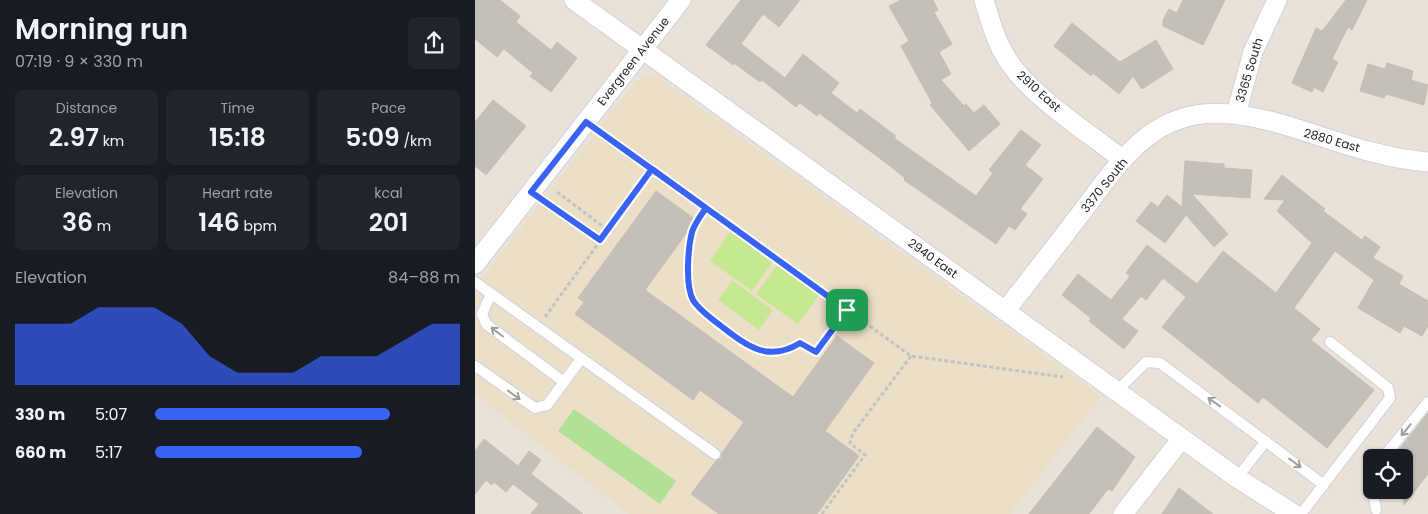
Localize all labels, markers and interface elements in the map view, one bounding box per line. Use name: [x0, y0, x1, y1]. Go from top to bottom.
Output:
text: Morning run: [15, 10, 188, 49]
street label: Evergreen Avenue: [593, 13, 673, 109]
button: share: [408, 17, 460, 69]
street label: 3365 South: [1231, 36, 1267, 104]
text: 07:19 · 9 × 330 m: [15, 50, 143, 73]
street label: 2910 East: [1013, 67, 1065, 115]
text: Distance: [56, 98, 117, 118]
text: Time: [220, 98, 255, 118]
text: Pace: [371, 98, 406, 118]
text: 2.97: [49, 120, 99, 155]
text: 15:18: [209, 120, 266, 155]
text: 5:09: [345, 120, 400, 155]
street label: 2880 East: [1302, 124, 1362, 156]
text: km: [99, 131, 124, 151]
text: /km: [400, 131, 432, 151]
street label: 3370 South: [1077, 154, 1131, 216]
text: Elevation: [55, 183, 118, 203]
text: Heart rate: [202, 183, 273, 203]
text: kcal: [374, 183, 403, 203]
text: 36: [62, 205, 93, 240]
text: 146: [198, 205, 240, 240]
text: 201: [369, 205, 408, 240]
text: m: [93, 216, 111, 236]
text: bpm: [240, 216, 277, 236]
street label: 2940 East: [905, 234, 961, 282]
text: Elevation: [15, 266, 87, 289]
text: 84–88 m: [388, 266, 460, 289]
pin: [826, 289, 868, 331]
icon: arrive: [833, 296, 861, 324]
one-way arrow: [491, 326, 504, 337]
one-way arrow: [507, 389, 520, 400]
one-way arrow: [1207, 397, 1221, 407]
text: 330 m: [15, 403, 65, 426]
text: 5:07: [95, 403, 127, 426]
one-way arrow: [1400, 423, 1411, 436]
text: 660 m: [15, 441, 66, 464]
text: 5:17: [95, 441, 122, 464]
map controls: [1363, 449, 1413, 499]
button: locate: [1363, 449, 1413, 499]
one-way arrow: [1288, 457, 1301, 468]

